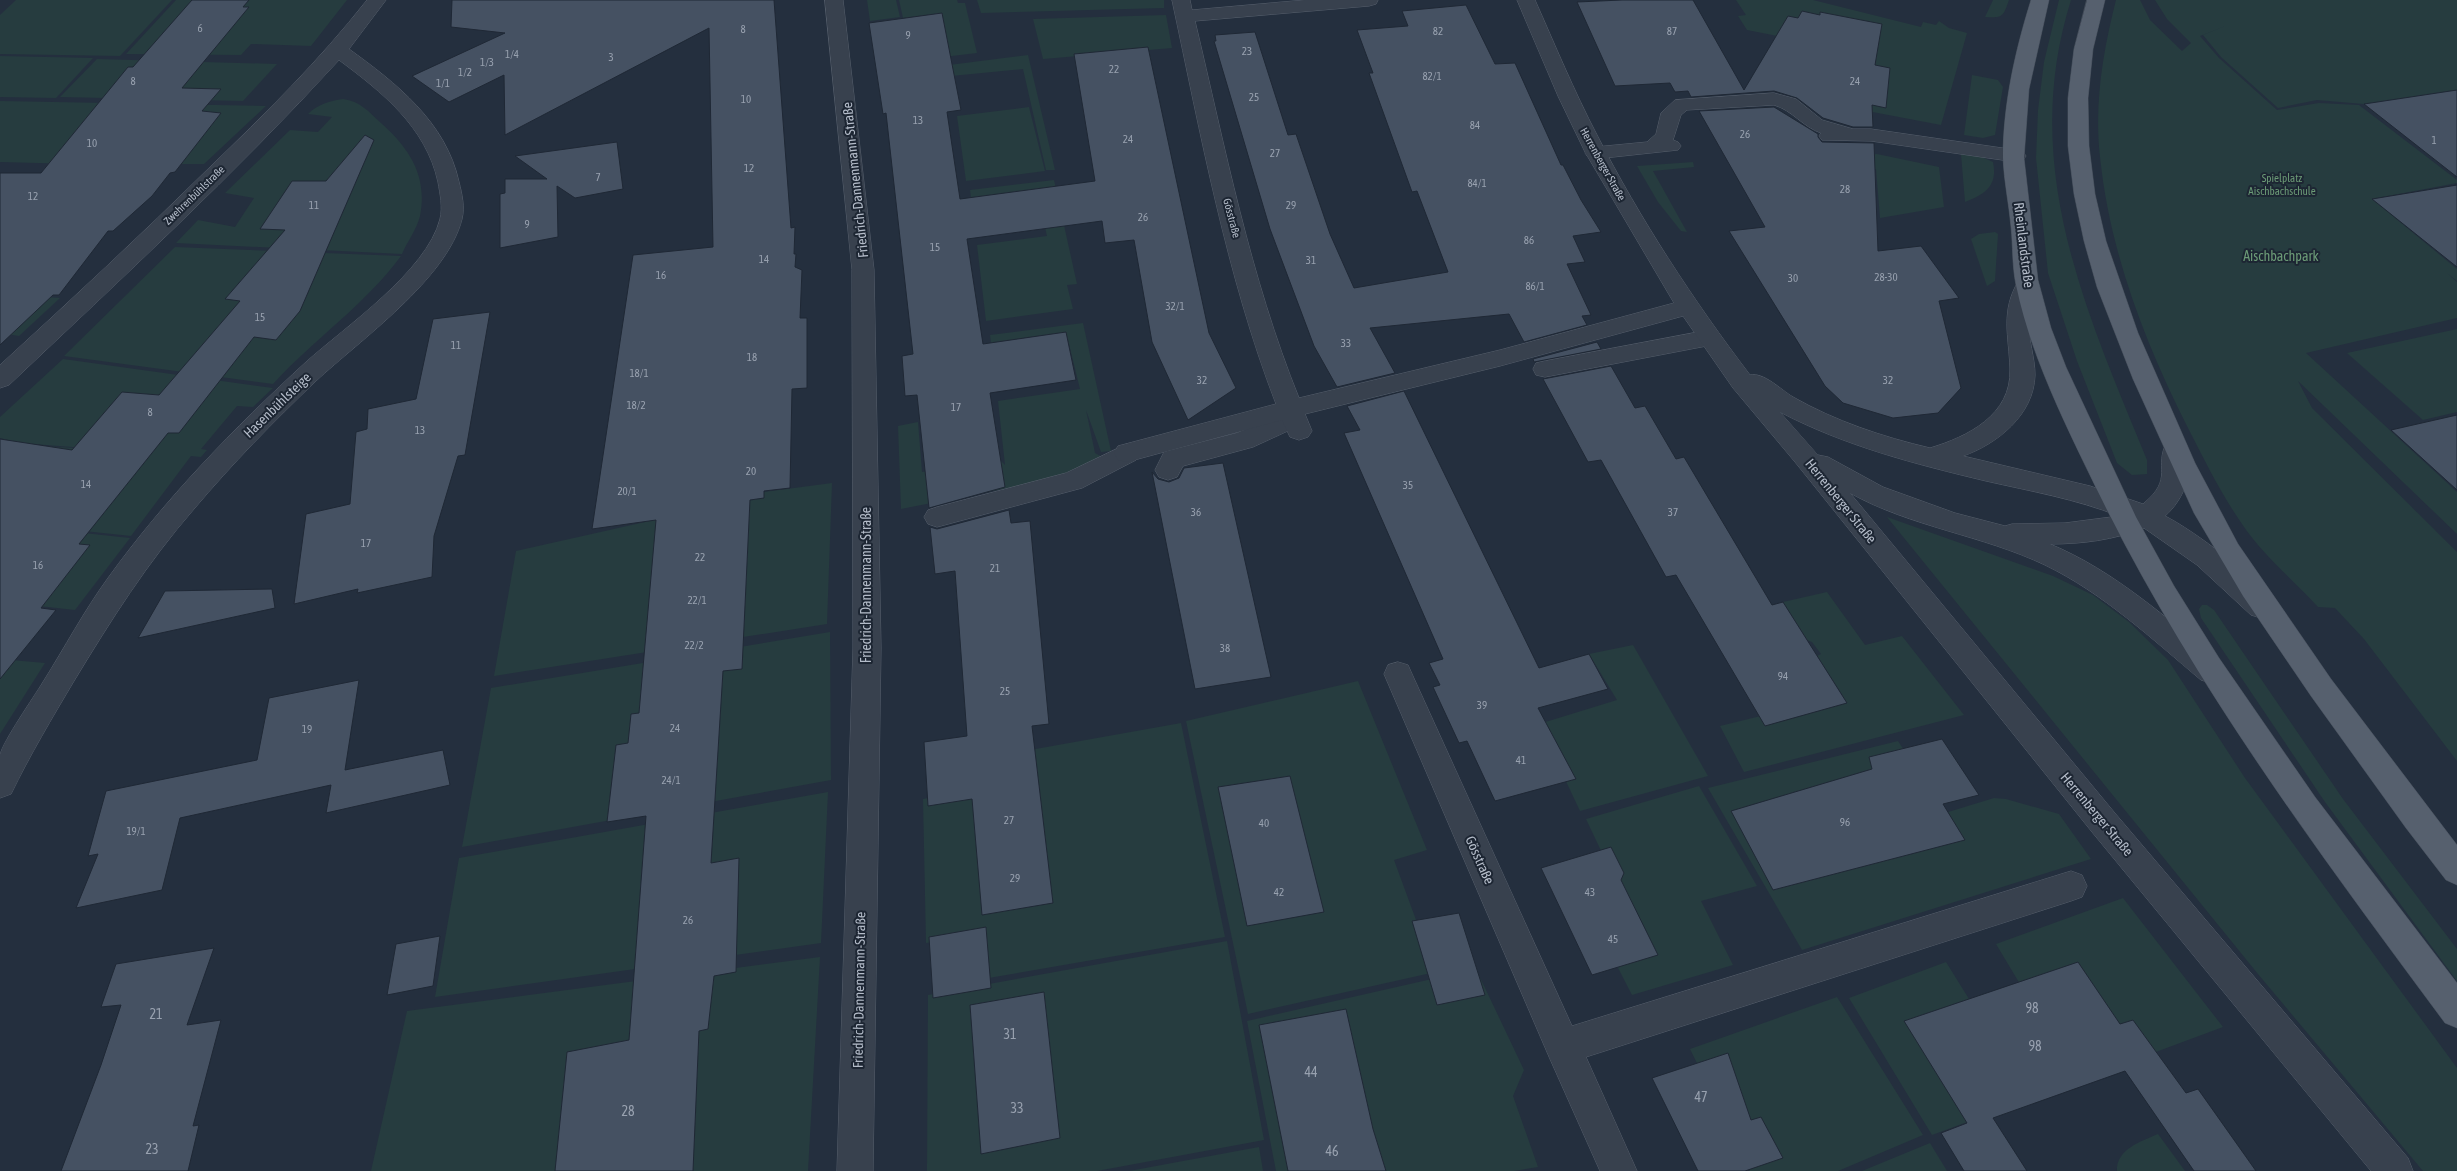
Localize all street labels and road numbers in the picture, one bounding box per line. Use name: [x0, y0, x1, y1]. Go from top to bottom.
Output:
street label: Friedrich-Dannenmann-Straße: [839, 101, 871, 259]
street label: Herrenberger Straße: [1578, 125, 1628, 203]
street label: Zwehrenbühlstraße: [161, 163, 227, 227]
street label: Gösstraße: [1221, 197, 1243, 239]
street label: Rheinlandstraße: [2011, 201, 2037, 289]
street label: Hasenbühlsteige: [240, 369, 314, 441]
street label: Herrenberger Straße: [1802, 456, 1880, 546]
street label: Friedrich-Dannenmann-Straße: [858, 507, 874, 663]
street label: Herrenberger Straße: [2057, 769, 2137, 859]
street label: Gösstraße: [1462, 833, 1498, 887]
street label: Friedrich-Dannenmann-Straße: [850, 912, 868, 1068]

